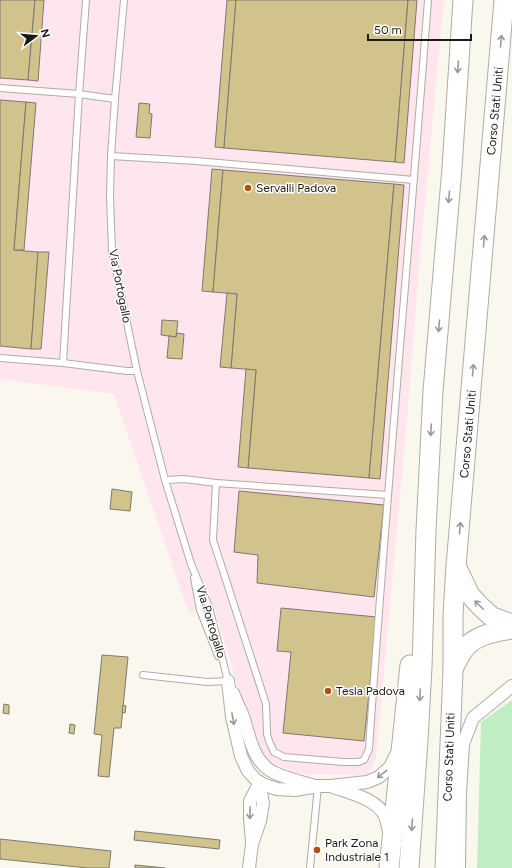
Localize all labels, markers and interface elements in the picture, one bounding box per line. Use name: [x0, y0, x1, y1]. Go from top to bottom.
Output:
north arrow: [16, 16, 56, 56]
scale bar: [368, 16, 471, 42]
text: 50 m: [374, 23, 402, 37]
text: N: [38, 27, 53, 39]
one-way arrow: [497, 35, 504, 48]
one-way arrow: [455, 60, 462, 73]
street label: Corso Stati Uniti: [484, 66, 506, 156]
place label: Servalli Padova: [256, 181, 336, 195]
marker: Servalli Padova: [243, 183, 253, 193]
one-way arrow: [446, 190, 453, 203]
one-way arrow: [480, 235, 487, 248]
street label: Via Portogallo: [106, 248, 134, 324]
one-way arrow: [435, 319, 442, 332]
one-way arrow: [469, 364, 477, 377]
street label: Corso Stati Uniti: [457, 389, 479, 479]
one-way arrow: [428, 423, 435, 436]
one-way arrow: [456, 522, 463, 535]
street label: Via Portogallo: [193, 584, 229, 660]
one-way arrow: [474, 600, 484, 610]
place label: Tesla Padova: [336, 684, 405, 698]
marker: Tesla Padova: [323, 686, 333, 696]
one-way arrow: [417, 688, 424, 701]
one-way arrow: [229, 712, 237, 725]
street label: Corso Stati Uniti: [440, 712, 458, 802]
one-way arrow: [377, 770, 388, 778]
one-way arrow: [246, 806, 254, 819]
one-way arrow: [409, 818, 416, 831]
place label: Park Zona Industriale 1: [325, 836, 389, 864]
marker: Park Zona Industriale 1: [312, 845, 322, 855]

